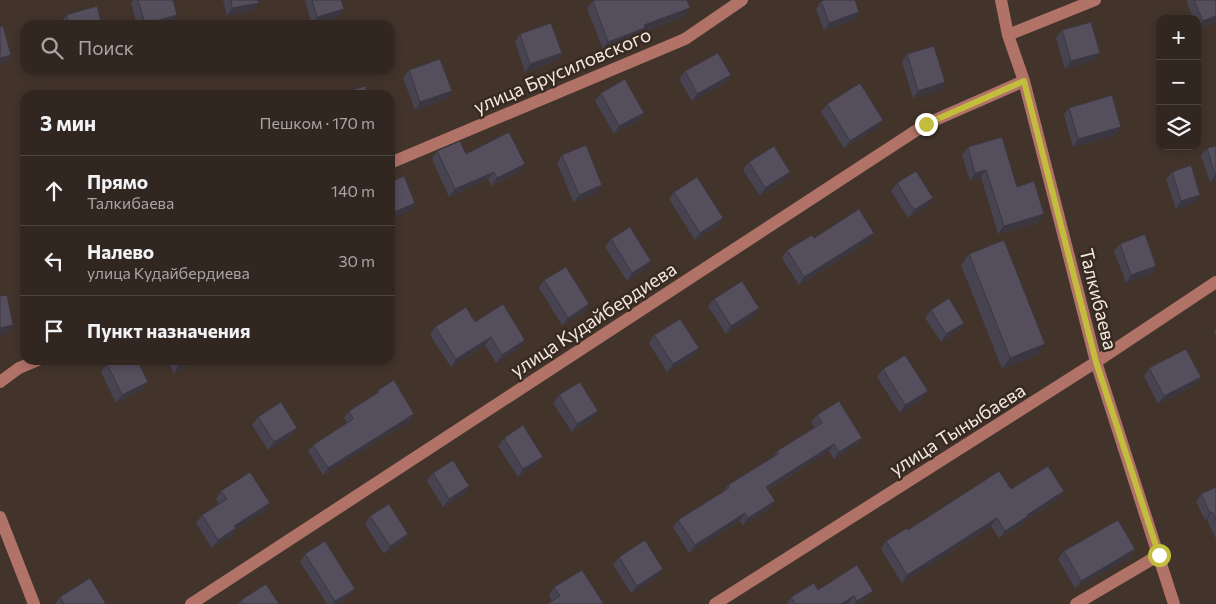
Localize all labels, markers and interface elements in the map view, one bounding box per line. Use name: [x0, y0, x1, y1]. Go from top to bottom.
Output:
map controls: [1156, 15, 1201, 150]
button: +: [1156, 15, 1201, 60]
search box: [20, 20, 395, 75]
street label: улица Брусиловского: [470, 22, 654, 118]
icon: search: [38, 34, 66, 62]
text: Поиск: [78, 36, 134, 59]
button: −: [1156, 60, 1201, 105]
button: layers: [1156, 105, 1201, 150]
text: 3 мин: [40, 110, 96, 135]
text: Пешком · 170 m: [260, 113, 375, 132]
route end: [915, 113, 938, 136]
text: Прямо: [87, 170, 148, 193]
icon: ahead: [40, 177, 68, 205]
text: 140 m: [331, 181, 375, 200]
text: Талкибаева: [87, 193, 174, 212]
text: Налево: [87, 240, 154, 263]
street label: Талкибаева: [1075, 246, 1123, 352]
icon: left: [40, 247, 68, 275]
text: 30 m: [338, 251, 375, 270]
street label: улица Кудайбердиева: [506, 257, 680, 381]
text: улица Кудайбердиева: [87, 263, 250, 282]
icon: arrive: [40, 317, 68, 345]
text: Пункт назначения: [87, 319, 250, 342]
street label: улица Тыныбаева: [885, 378, 1029, 480]
route start: [1148, 544, 1171, 567]

